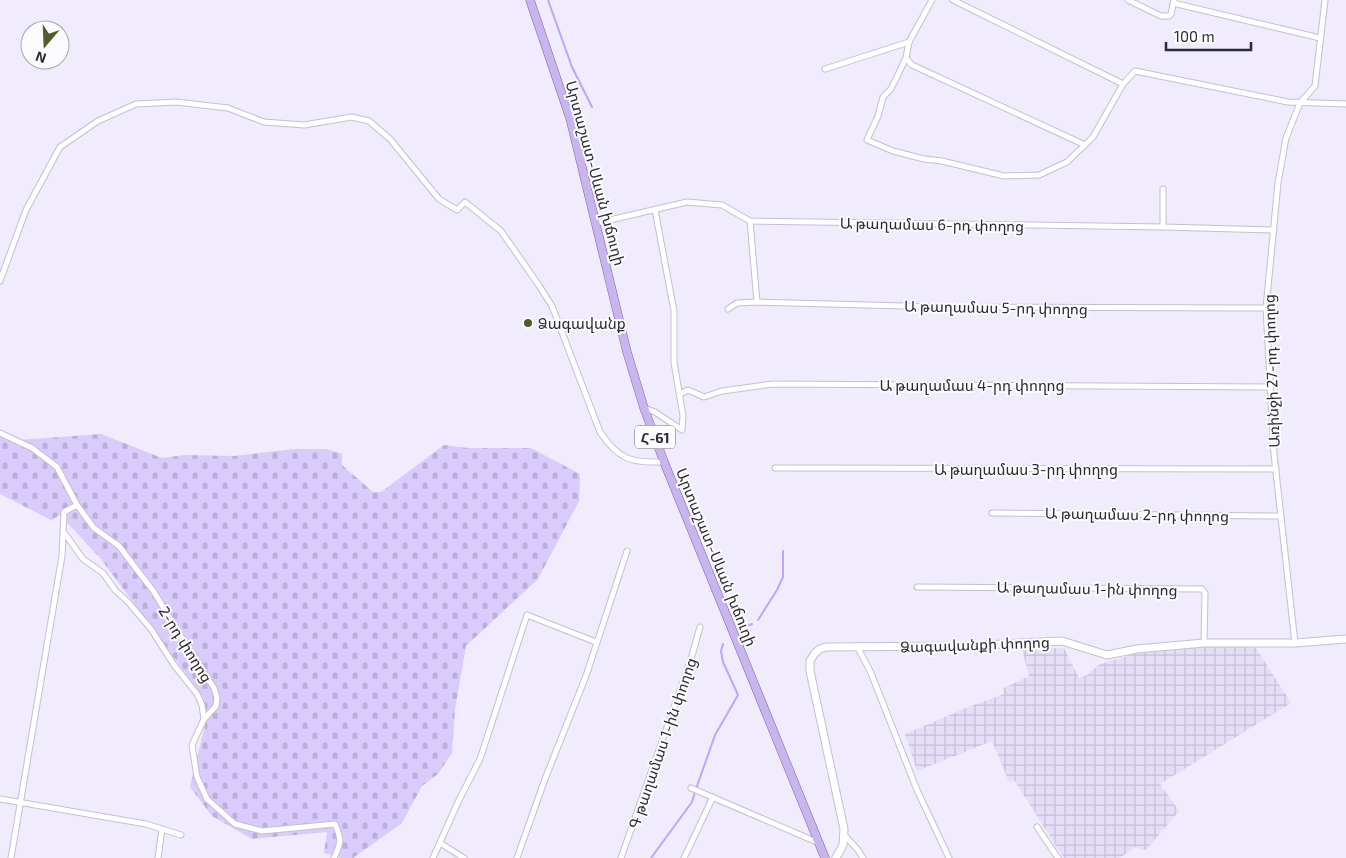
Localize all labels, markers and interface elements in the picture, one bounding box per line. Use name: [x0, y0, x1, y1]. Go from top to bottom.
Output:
north arrow: [20, 20, 70, 70]
scale bar: [1166, 20, 1251, 52]
text: 100 m: [1174, 27, 1215, 45]
text: N: [33, 48, 48, 67]
street label: Արտաշատ-Սևան խճուղի: [562, 79, 629, 268]
street label: Ա թաղամաս 6-րդ փողոց: [840, 213, 1024, 236]
street label: Առինջի 27-րդ փողոց: [1259, 294, 1284, 448]
street label: Ա թաղամաս 5-րդ փողոց: [904, 296, 1088, 319]
place label: Ձագավանք: [538, 314, 626, 333]
marker: Ձագավանք: [522, 317, 534, 329]
street label: Ա թաղամաս 4-րդ փողոց: [880, 376, 1064, 395]
road number: Հ-61: [635, 426, 675, 448]
street label: Ա թաղամաս 3-րդ փողոց: [934, 460, 1118, 479]
street label: Արտաշատ-Սևան խճուղի: [672, 465, 761, 649]
street label: Ա թաղամաս 2-րդ փողոց: [1045, 503, 1229, 526]
street label: Ա թաղամաս 1-ին փողոց: [996, 577, 1178, 600]
street label: 2-րդ փողոց: [155, 603, 217, 686]
street label: Ձագավանքի փողոց: [900, 632, 1050, 657]
street label: Գ թաղամաս 1-ին փողոց: [624, 655, 701, 831]

